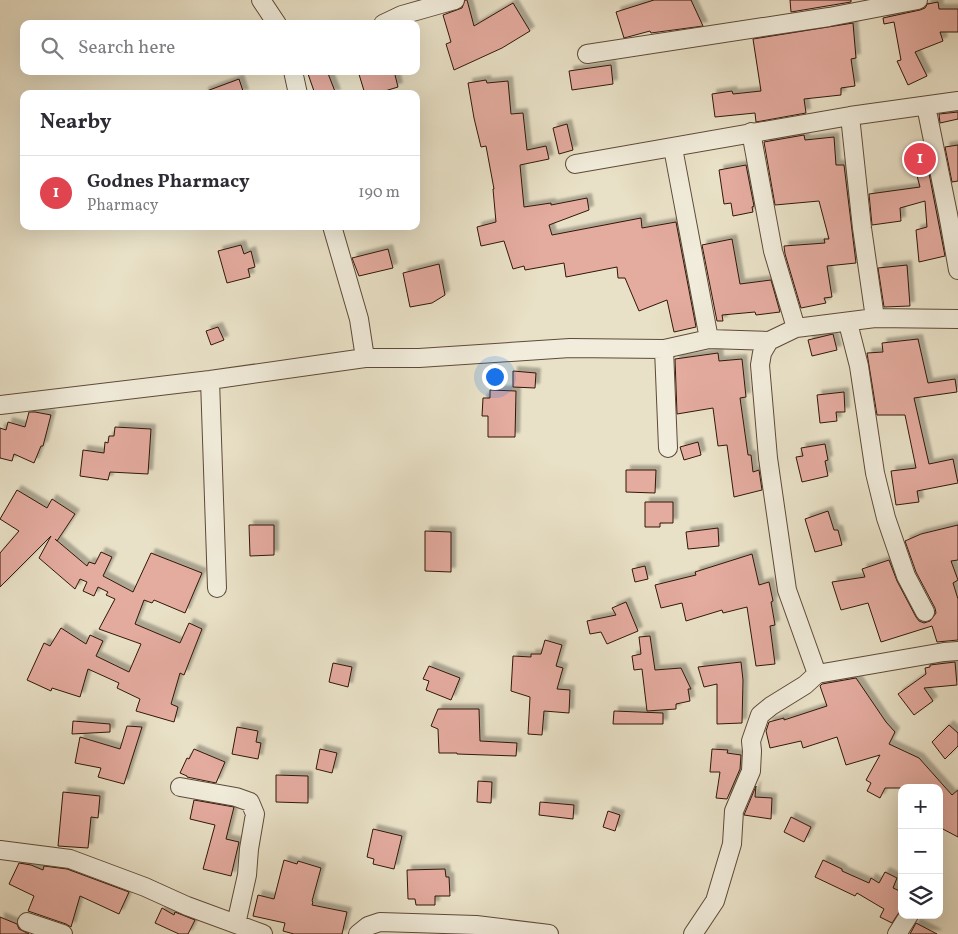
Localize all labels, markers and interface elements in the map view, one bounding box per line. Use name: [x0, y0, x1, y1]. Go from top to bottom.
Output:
search box: [20, 20, 420, 75]
icon: search: [38, 34, 66, 62]
text: Search here: [78, 35, 175, 61]
text: Nearby: [40, 108, 111, 137]
pin: 1: [904, 140, 936, 178]
text: Godnes Pharmacy: [87, 169, 250, 195]
text: 1: [53, 182, 59, 204]
text: 190 m: [358, 182, 400, 204]
text: Pharmacy: [87, 195, 158, 217]
your location: [482, 364, 508, 390]
map controls: [898, 784, 943, 919]
button: +: [898, 784, 943, 829]
button: −: [898, 829, 943, 874]
button: layers: [898, 874, 943, 919]

